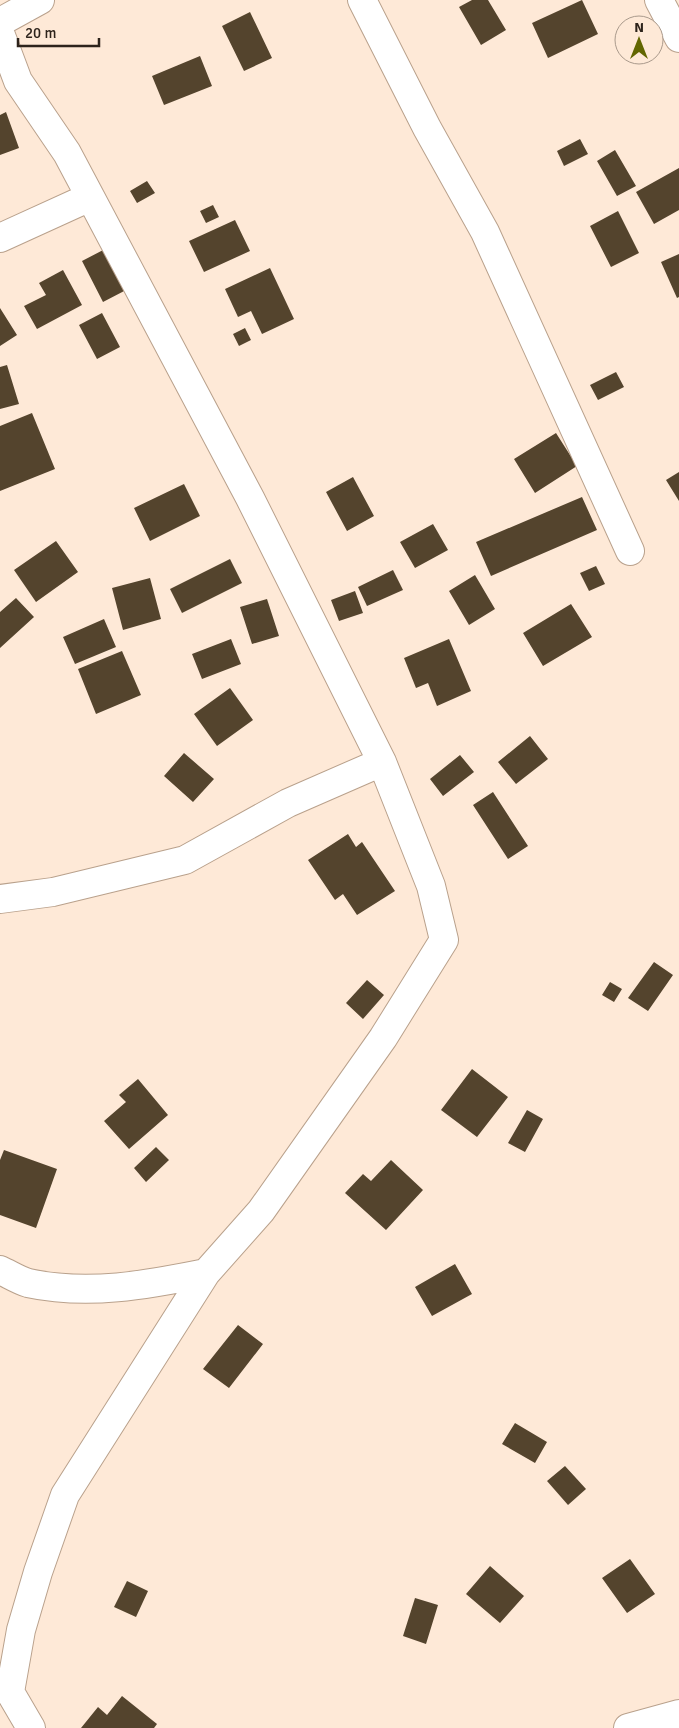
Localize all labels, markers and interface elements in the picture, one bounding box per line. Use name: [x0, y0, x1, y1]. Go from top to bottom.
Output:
scale bar: [18, 15, 99, 47]
north arrow: [614, 15, 664, 65]
text: N: [634, 19, 644, 36]
text: 20 m: [25, 24, 56, 42]

